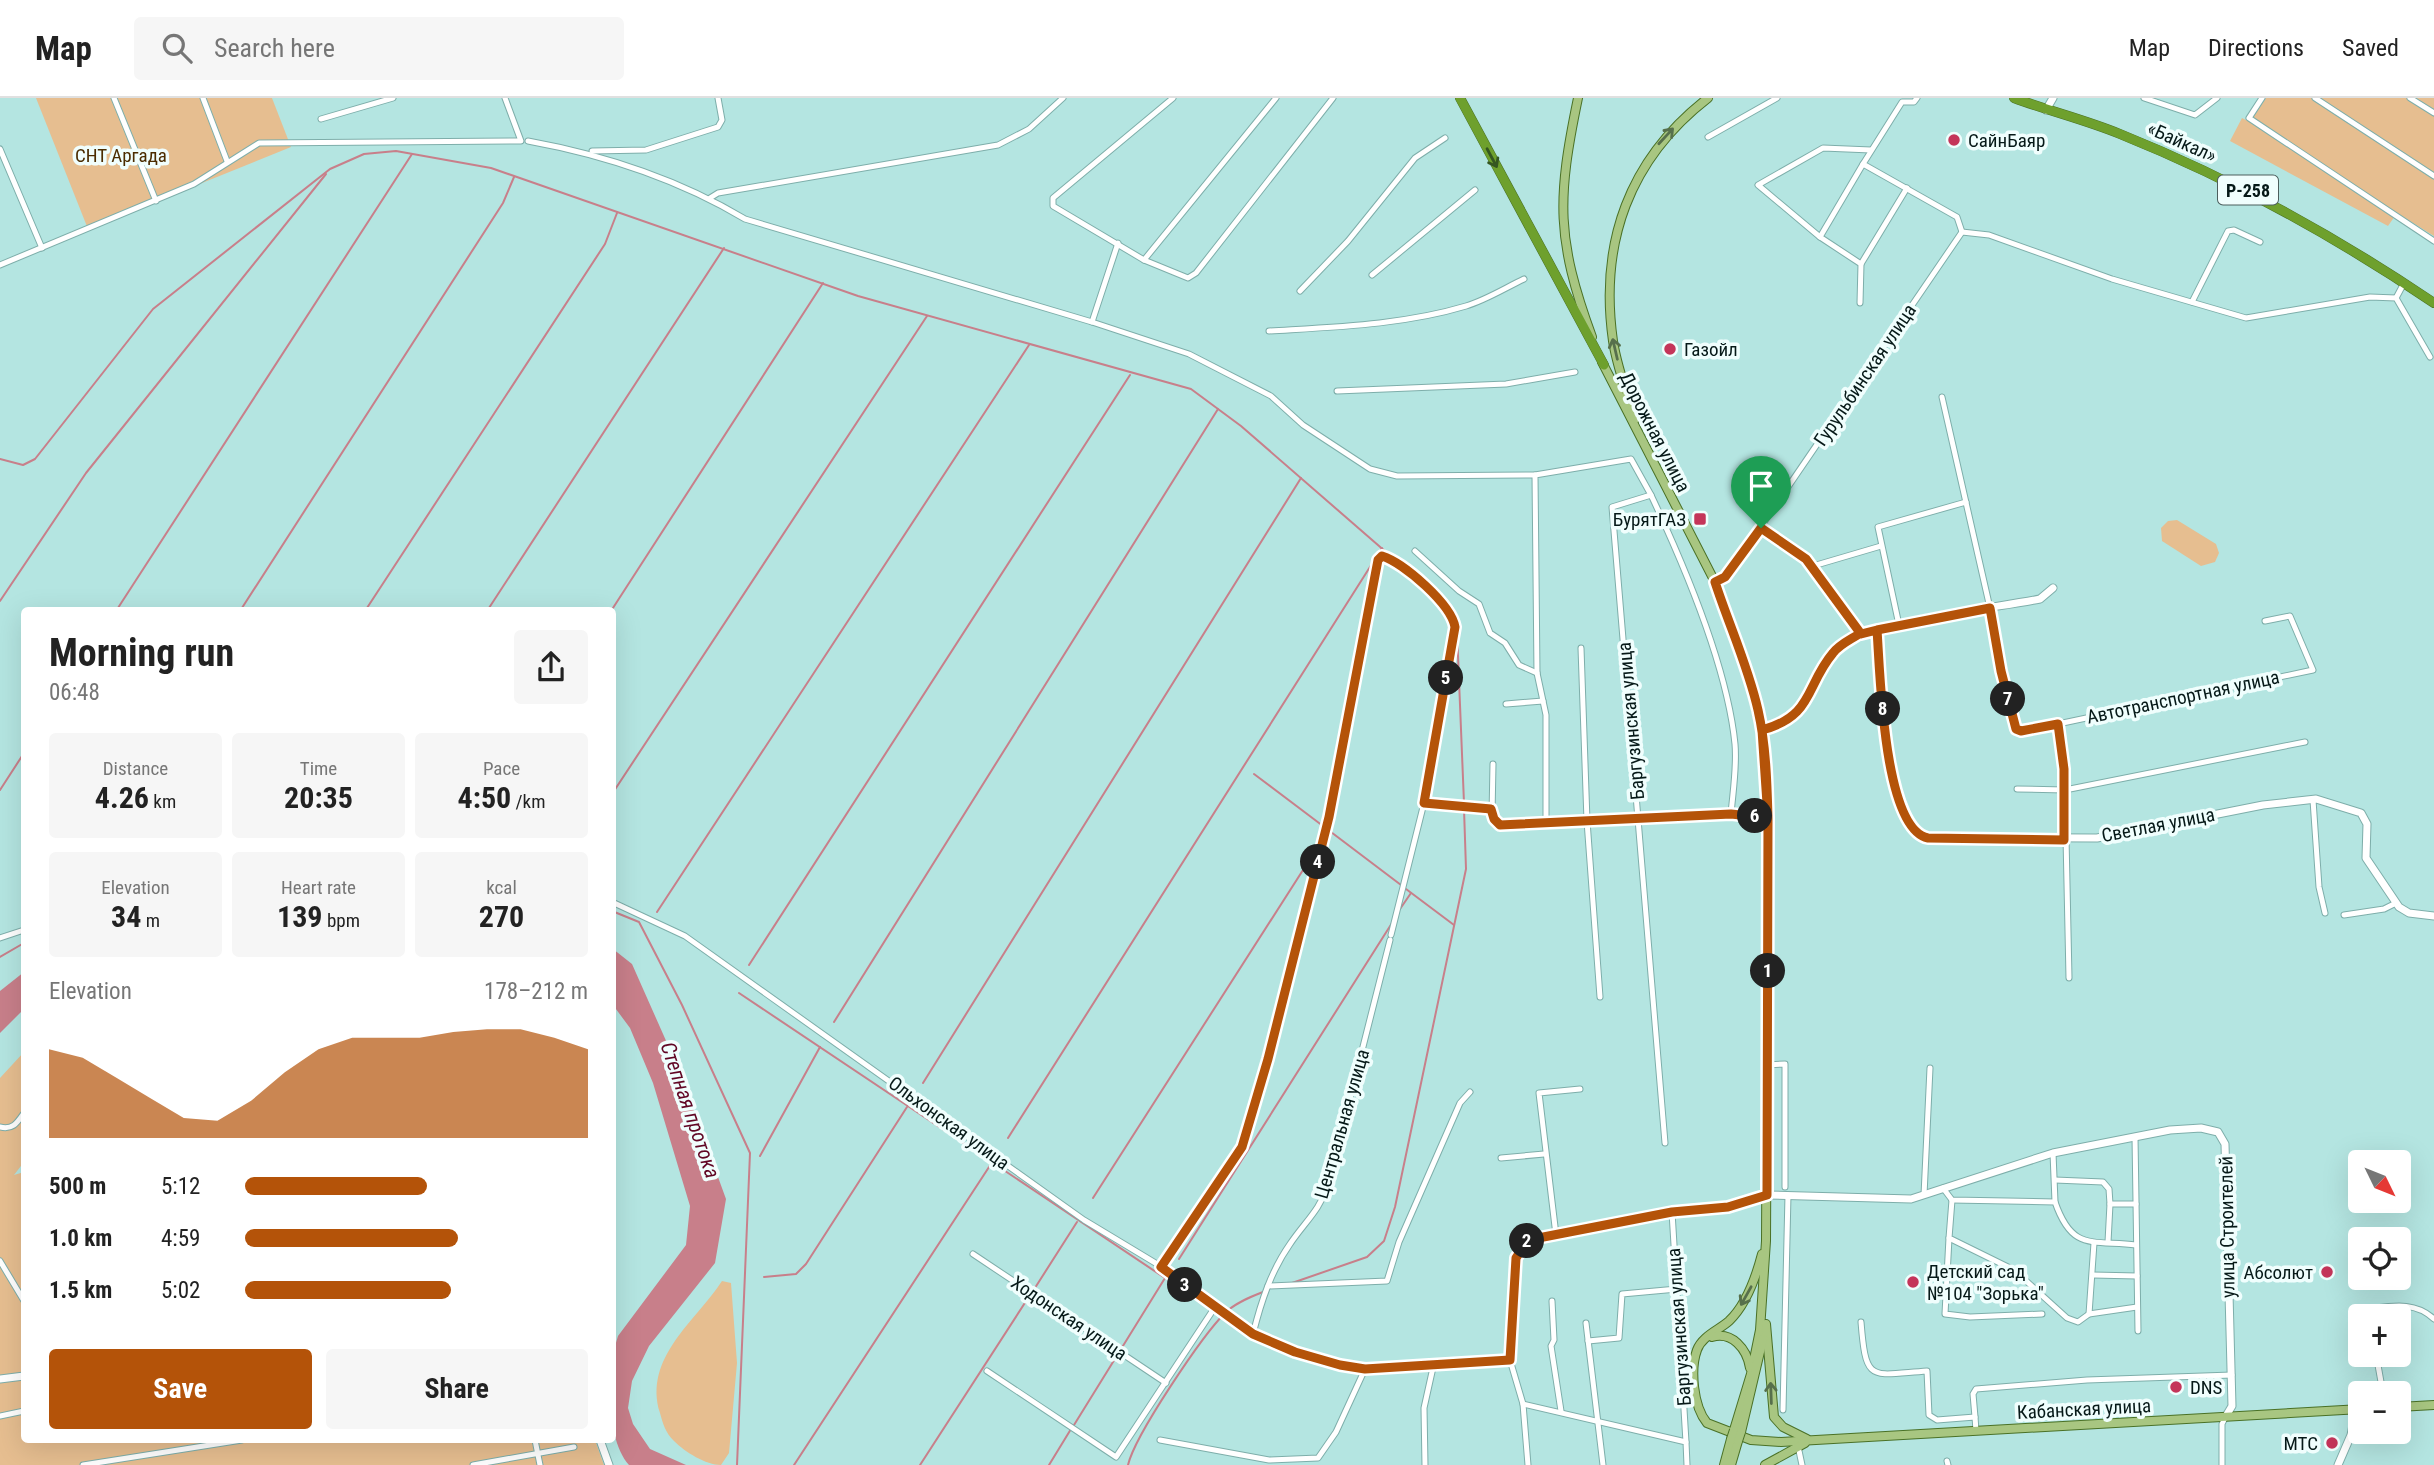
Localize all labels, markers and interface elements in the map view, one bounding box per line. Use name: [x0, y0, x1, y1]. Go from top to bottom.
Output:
search box: [134, 17, 624, 80]
text: Map: [35, 29, 92, 68]
icon: search: [158, 29, 196, 67]
text: Search here: [214, 33, 335, 63]
text: Map: [2129, 34, 2170, 62]
text: Directions: [2208, 34, 2304, 62]
text: Saved: [2342, 34, 2399, 62]
street label: «Байкал»: [2144, 117, 2220, 167]
one-way arrow: [1657, 128, 1674, 145]
place label: СайнБаяр: [1968, 129, 2045, 152]
marker: СайнБаяр: [1946, 132, 1962, 148]
park label: СНТ Аргада: [75, 144, 167, 167]
one-way arrow: [1486, 147, 1499, 168]
road number: Р-258: [2218, 176, 2278, 204]
street label: Гурульбинская улица: [1809, 300, 1921, 450]
one-way arrow: [1608, 338, 1621, 361]
place label: Газойл: [1684, 338, 1738, 361]
marker: Газойл: [1662, 341, 1678, 357]
street label: Дорожная улица: [1615, 368, 1695, 496]
pin: [1731, 456, 1791, 528]
icon: arrive: [1742, 467, 1780, 505]
place label: БурятГАЗ: [1613, 508, 1686, 531]
marker: БурятГАЗ: [1692, 511, 1708, 527]
button: share: [514, 630, 588, 704]
text: Morning run: [49, 631, 234, 675]
street label: Баргузинская улица: [1613, 641, 1649, 801]
pin: 5: [1428, 660, 1464, 696]
street label: Автотранспортная улица: [2084, 665, 2282, 729]
text: 5: [1441, 666, 1450, 689]
text: 06:48: [49, 679, 100, 706]
pin: 7: [1990, 682, 2025, 716]
text: 7: [2003, 687, 2012, 710]
pin: 8: [1866, 692, 1900, 726]
text: 8: [1878, 697, 1887, 720]
text: Distance: [103, 757, 168, 780]
text: Time: [300, 757, 337, 780]
text: Pace: [483, 757, 520, 780]
text: 4.26: [95, 780, 149, 815]
text: 20:35: [284, 780, 353, 815]
text: 4:50: [458, 780, 511, 815]
text: km: [149, 790, 176, 813]
text: /km: [511, 790, 545, 813]
pin: 6: [1738, 798, 1772, 834]
street label: Светлая улица: [2099, 803, 2217, 847]
text: 6: [1750, 804, 1759, 827]
pin: 4: [1300, 844, 1336, 880]
text: 4: [1313, 850, 1322, 873]
text: Elevation: [101, 876, 170, 899]
text: Heart rate: [281, 876, 356, 899]
text: kcal: [486, 876, 517, 899]
text: 34: [111, 899, 141, 934]
text: 139: [277, 899, 323, 934]
text: 270: [479, 899, 524, 934]
text: m: [141, 909, 160, 932]
text: bpm: [323, 909, 360, 932]
pin: 1: [1750, 954, 1786, 988]
text: 1: [1763, 959, 1772, 982]
text: Elevation: [49, 978, 132, 1005]
text: 178–212 m: [484, 978, 588, 1005]
water label: Степная протока: [655, 1039, 725, 1181]
street label: Центральная улица: [1310, 1047, 1374, 1201]
street label: Ольхонская улица: [884, 1071, 1014, 1175]
north arrow: [2348, 1150, 2412, 1213]
map controls: [2348, 1150, 2411, 1444]
street label: улица Строителей: [2214, 1156, 2240, 1298]
text: 500 m: [49, 1173, 106, 1200]
text: 5:12: [161, 1173, 200, 1200]
pin: 2: [1510, 1224, 1544, 1258]
text: 1.0 km: [49, 1225, 112, 1252]
text: 4:59: [161, 1225, 200, 1252]
button: locate: [2348, 1227, 2411, 1290]
text: 2: [1522, 1229, 1531, 1252]
street label: Баргузинская улица: [1662, 1247, 1696, 1407]
place label: Детский сад №104 "Зорька": [1927, 1260, 2044, 1305]
place label: Абсолют: [2243, 1261, 2313, 1284]
marker: Абсолют: [2319, 1264, 2335, 1280]
pin: 3: [1168, 1268, 1202, 1302]
street label: Ходонская улица: [1007, 1271, 1131, 1365]
text: 3: [1180, 1273, 1189, 1296]
marker: Детский сад №104 "Зорька": [1905, 1274, 1921, 1290]
text: 1.5 km: [49, 1277, 112, 1304]
text: 5:02: [161, 1277, 200, 1304]
one-way arrow: [1739, 1285, 1753, 1305]
button: +: [2348, 1304, 2411, 1367]
button: Save: [49, 1349, 312, 1429]
button: Share: [326, 1349, 588, 1429]
place label: DNS: [2190, 1376, 2223, 1399]
marker: DNS: [2168, 1379, 2184, 1395]
button: −: [2348, 1381, 2411, 1444]
one-way arrow: [1764, 1382, 1777, 1405]
street label: Кабанская улица: [2016, 1394, 2152, 1424]
place label: МТС: [2284, 1432, 2318, 1455]
marker: МТС: [2324, 1435, 2340, 1451]

